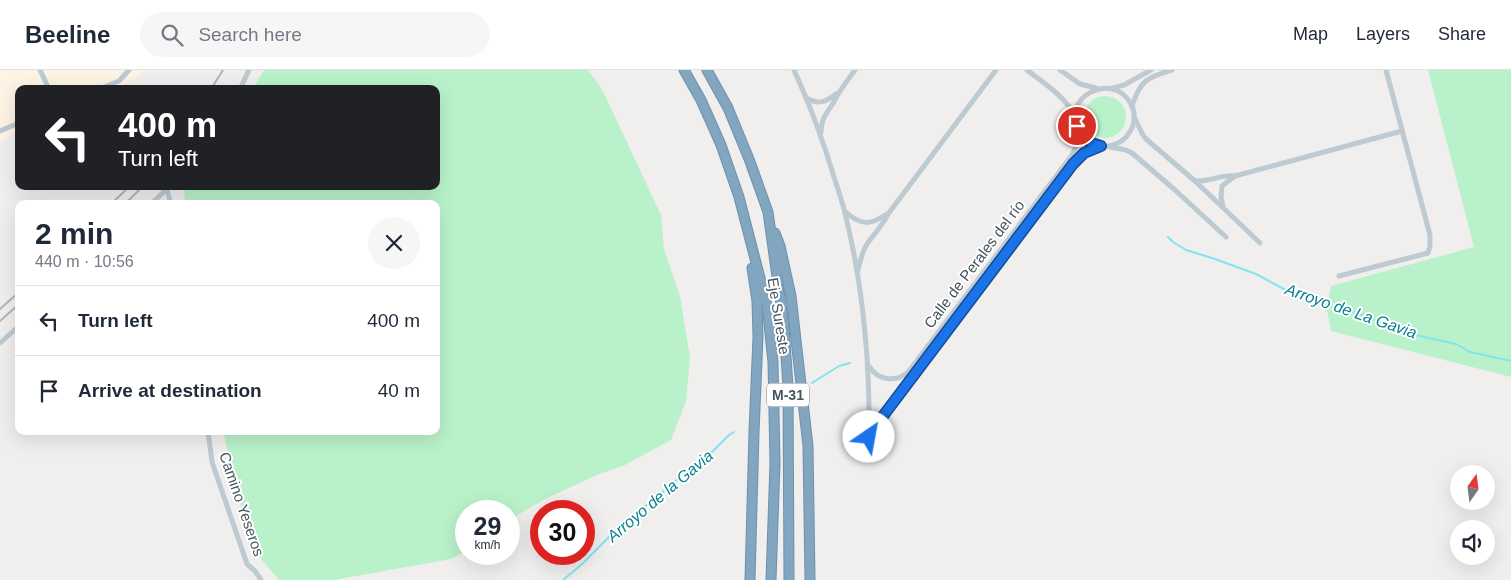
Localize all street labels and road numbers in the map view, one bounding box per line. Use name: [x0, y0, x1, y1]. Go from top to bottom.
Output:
street label: Calle de Perales del río: [920, 197, 1028, 331]
street label: Eje Sureste: [765, 276, 793, 356]
road number: M-31: [767, 384, 809, 406]
street label: Camino Yeseros: [216, 450, 268, 558]

